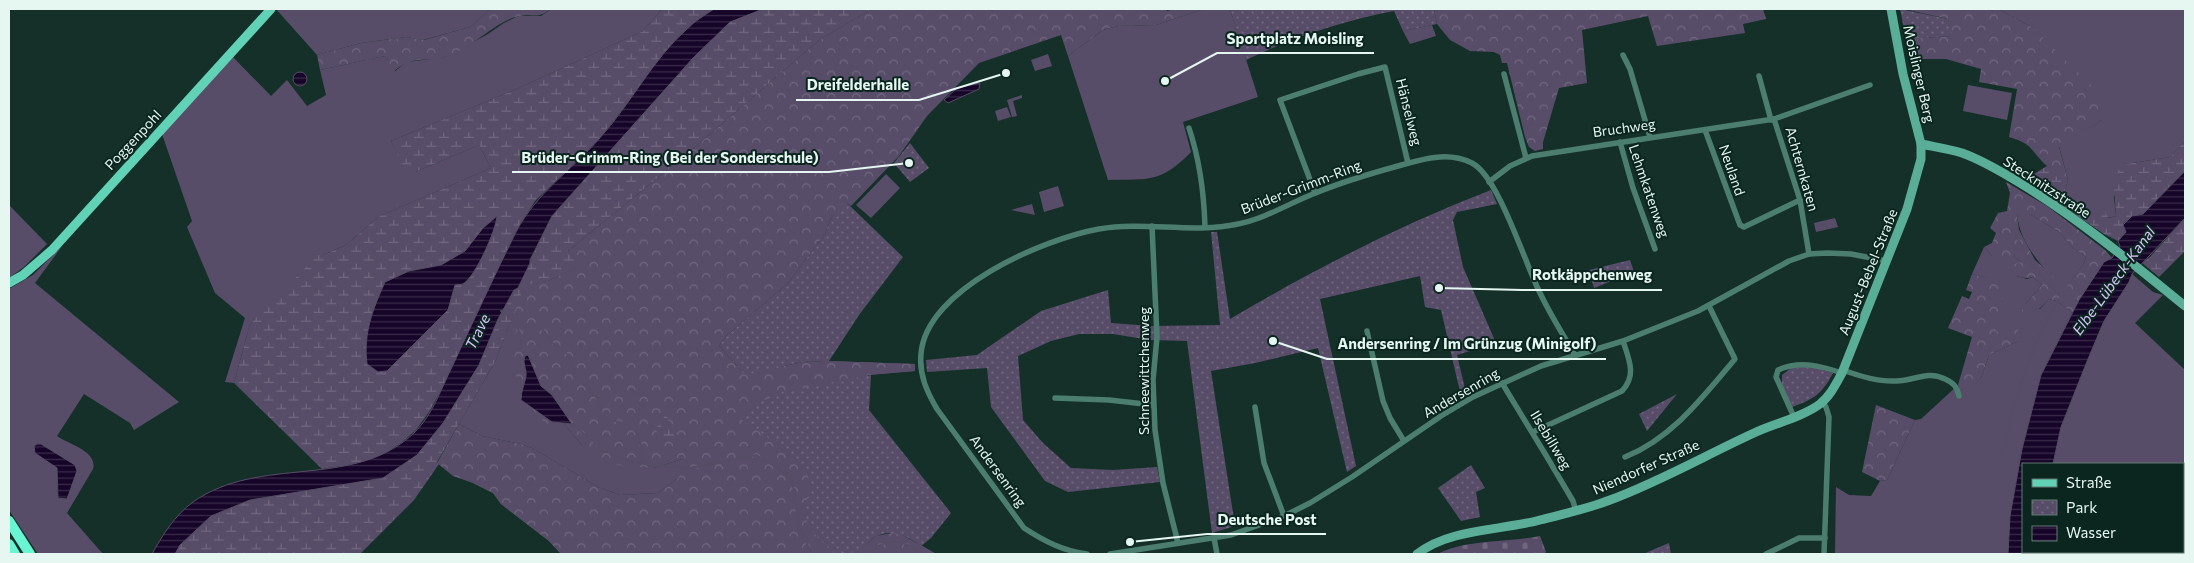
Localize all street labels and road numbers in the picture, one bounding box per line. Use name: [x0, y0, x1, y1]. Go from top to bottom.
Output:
street label: Moislinger Berg: [1900, 23, 1939, 125]
street label: Hänselweg: [1393, 76, 1426, 148]
street label: Poggenpohl: [101, 106, 165, 173]
street label: Bruchweg: [1591, 115, 1657, 140]
street label: Achternkaten: [1782, 125, 1823, 213]
street label: Lehmkatenweg: [1626, 142, 1673, 240]
street label: Neuland: [1716, 142, 1749, 198]
street label: Stecknitzstraße: [2000, 152, 2094, 221]
street label: Brüder-Grimm-Ring: [1238, 156, 1364, 217]
street label: August-Bebel-Straße: [1834, 206, 1901, 337]
street label: Schneewittchenweg: [1135, 307, 1152, 435]
street label: Andersenring: [1420, 364, 1502, 421]
street label: Ilsebillweg: [1527, 407, 1576, 473]
street label: Andersenring: [967, 431, 1031, 510]
street label: Niendorfer Straße: [1590, 435, 1702, 498]

